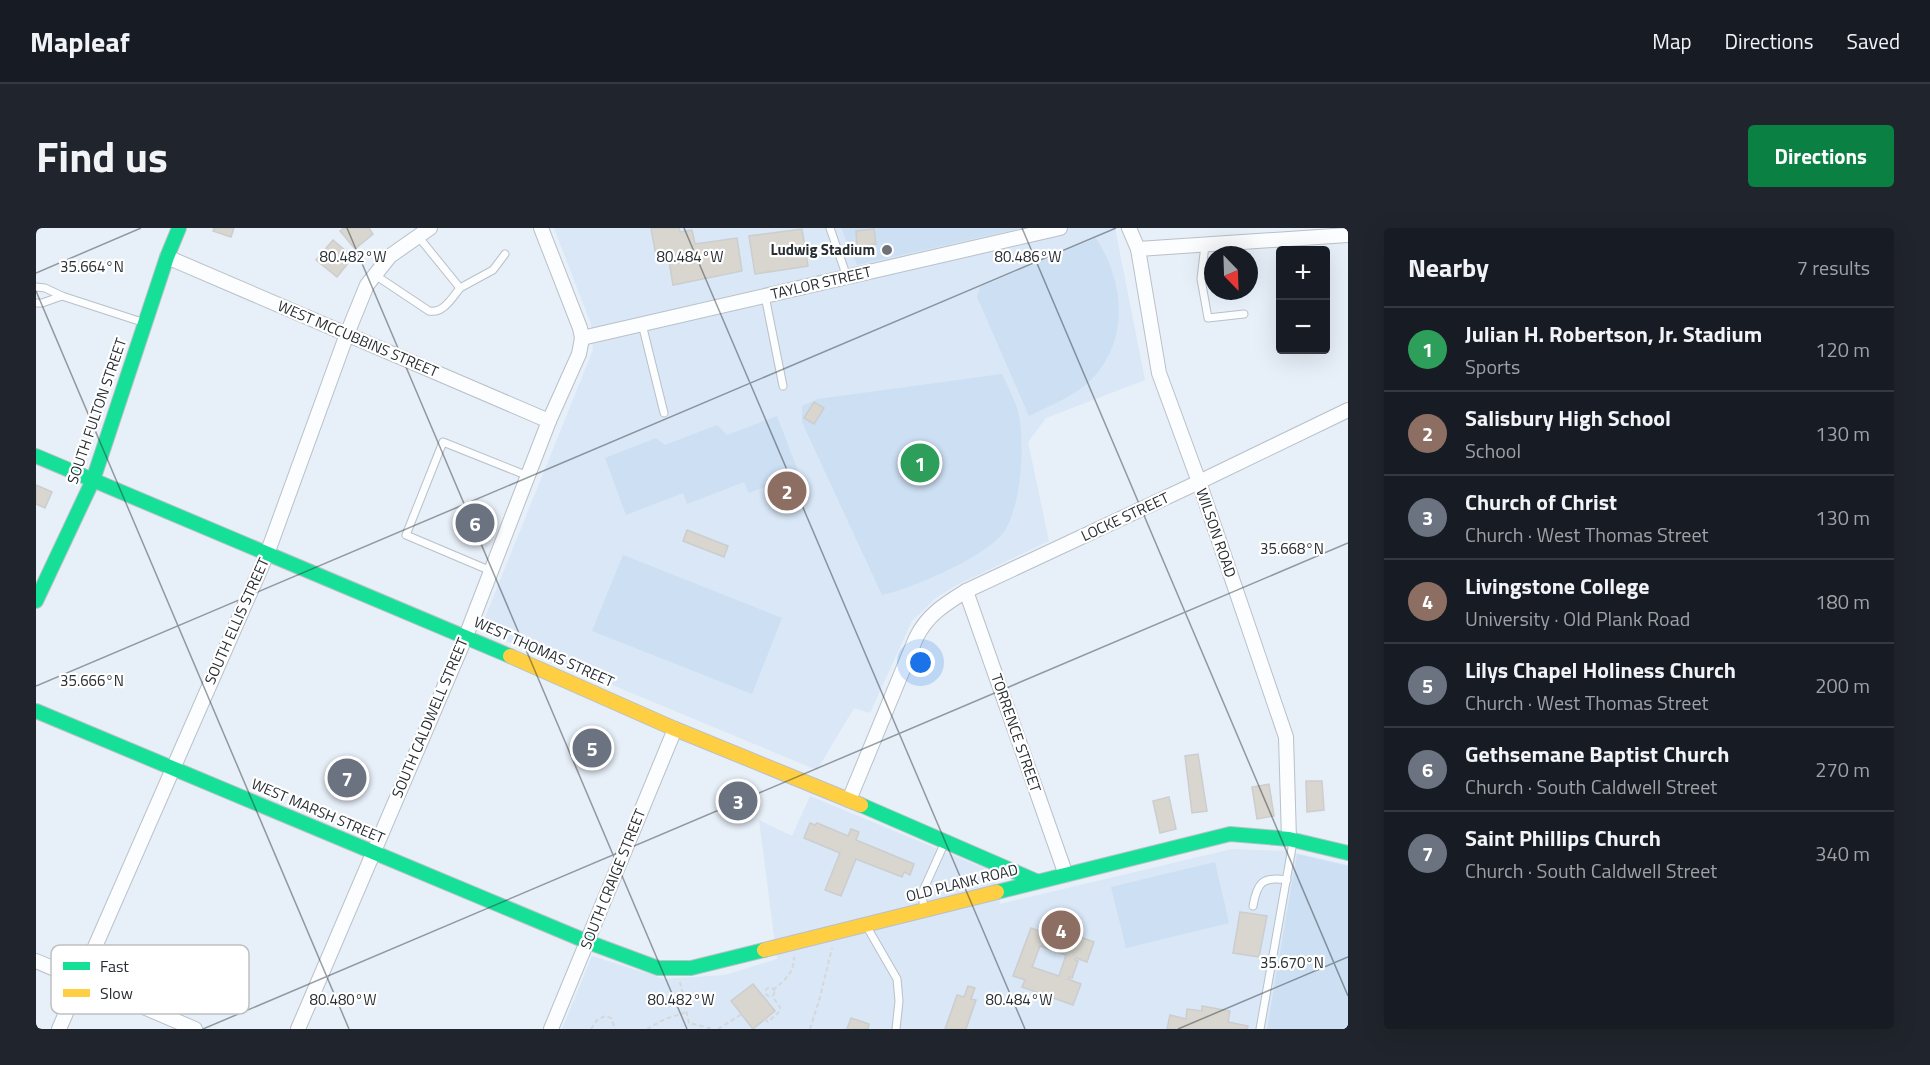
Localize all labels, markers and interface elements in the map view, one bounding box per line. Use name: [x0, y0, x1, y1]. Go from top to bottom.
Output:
text: Mapleaf: [30, 20, 130, 63]
text: Map: [1652, 25, 1692, 57]
text: Directions: [1725, 25, 1814, 57]
text: Saved: [1847, 25, 1900, 57]
text: Find us: [36, 124, 168, 188]
button: Directions: [1748, 125, 1894, 187]
place label: Ludwig Stadium: [770, 238, 875, 261]
marker: Ludwig Stadium: [880, 243, 894, 257]
text: 80.482°W: [320, 245, 386, 268]
text: 80.484°W: [657, 245, 723, 268]
text: 80.486°W: [995, 245, 1061, 268]
north arrow: [1204, 246, 1258, 300]
map controls: [1276, 246, 1330, 354]
button: +: [1276, 246, 1330, 300]
text: Nearby: [1408, 248, 1489, 287]
text: 7 results: [1797, 252, 1870, 283]
text: 35.664°N: [60, 255, 124, 278]
street label: TAYLOR STREET: [768, 260, 874, 305]
street label: WEST MCCUBBINS STREET: [274, 294, 442, 383]
button: −: [1276, 300, 1330, 354]
text: Julian H. Robertson, Jr. Stadium: [1465, 317, 1762, 351]
text: 1: [1422, 334, 1433, 365]
text: 120 m: [1815, 334, 1870, 365]
street label: SOUTH FULTON STREET: [61, 335, 132, 487]
text: Sports: [1465, 351, 1520, 382]
text: Salisbury High School: [1465, 401, 1671, 435]
text: 2: [1422, 418, 1433, 449]
text: 130 m: [1815, 418, 1870, 449]
text: School: [1465, 435, 1521, 466]
pin: 1: [900, 440, 940, 486]
pin: 2: [768, 468, 807, 514]
street label: WILSON ROAD: [1190, 485, 1243, 581]
text: Church of Christ: [1465, 485, 1617, 519]
street label: LOCKE STREET: [1077, 486, 1173, 547]
pin: 6: [456, 500, 494, 546]
text: 3: [1422, 502, 1433, 533]
text: 130 m: [1815, 502, 1870, 533]
text: Church · West Thomas Street: [1465, 519, 1709, 550]
text: 35.668°N: [1260, 537, 1324, 560]
street label: SOUTH ELLIS STREET: [198, 554, 275, 688]
text: Livingstone College: [1465, 569, 1649, 603]
text: 4: [1422, 586, 1433, 617]
text: 180 m: [1815, 586, 1870, 617]
text: University · Old Plank Road: [1465, 603, 1690, 634]
street label: WEST THOMAS STREET: [470, 610, 618, 693]
street label: SOUTH CALDWELL STREET: [385, 634, 474, 801]
your location: [906, 648, 935, 677]
text: Lilys Chapel Holiness Church: [1465, 653, 1736, 687]
text: 35.666°N: [60, 669, 124, 692]
text: 5: [1422, 670, 1433, 701]
text: 200 m: [1815, 670, 1870, 701]
street label: TORRENCE STREET: [985, 671, 1048, 795]
text: Church · West Thomas Street: [1465, 687, 1709, 718]
pin: 5: [572, 726, 612, 770]
text: Gethsemane Baptist Church: [1465, 737, 1729, 771]
text: 6: [1422, 754, 1433, 785]
text: 270 m: [1815, 754, 1870, 785]
pin: 7: [328, 756, 366, 800]
text: Church · South Caldwell Street: [1465, 771, 1717, 802]
street label: WEST MARSH STREET: [248, 772, 389, 849]
pin: 3: [718, 778, 758, 824]
street label: SOUTH CRAIGE STREET: [574, 805, 651, 952]
text: Saint Phillips Church: [1465, 821, 1661, 855]
text: 7: [1422, 838, 1433, 869]
text: 340 m: [1815, 838, 1870, 869]
text: Church · South Caldwell Street: [1465, 855, 1717, 886]
street label: OLD PLANK ROAD: [903, 857, 1020, 908]
pin: 4: [1042, 908, 1080, 952]
legend: [51, 945, 249, 1014]
text: 35.670°N: [1260, 951, 1324, 974]
text: Fast: [100, 954, 129, 978]
text: Slow: [100, 981, 133, 1005]
text: 80.480°W: [310, 988, 376, 1011]
text: 80.482°W: [648, 988, 714, 1011]
text: 80.484°W: [986, 988, 1052, 1011]

